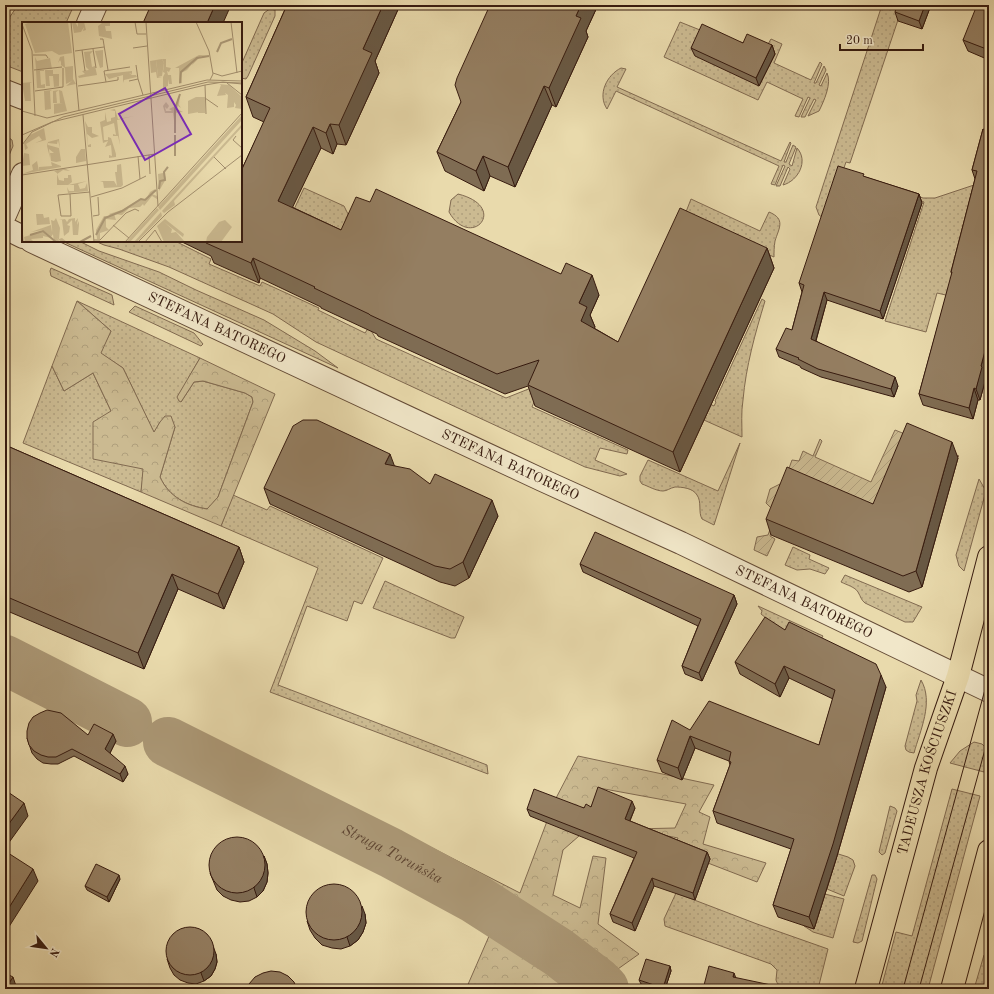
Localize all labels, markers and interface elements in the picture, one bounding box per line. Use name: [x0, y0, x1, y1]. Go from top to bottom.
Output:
inset map: [22, 22, 242, 242]
scale bar: [840, 26, 923, 52]
text: 20 m: [846, 35, 873, 47]
street label: STEFANA BATOREGO: [146, 290, 288, 366]
street label: STEFANA BATOREGO: [439, 427, 581, 503]
street label: STEFANA BATOREGO: [733, 563, 875, 641]
street label: TADEUSZA KOŚCIUSZKI: [896, 688, 960, 857]
water label: Struga Toruńska: [340, 822, 445, 887]
north arrow: [26, 928, 66, 968]
text: N: [46, 946, 60, 959]

